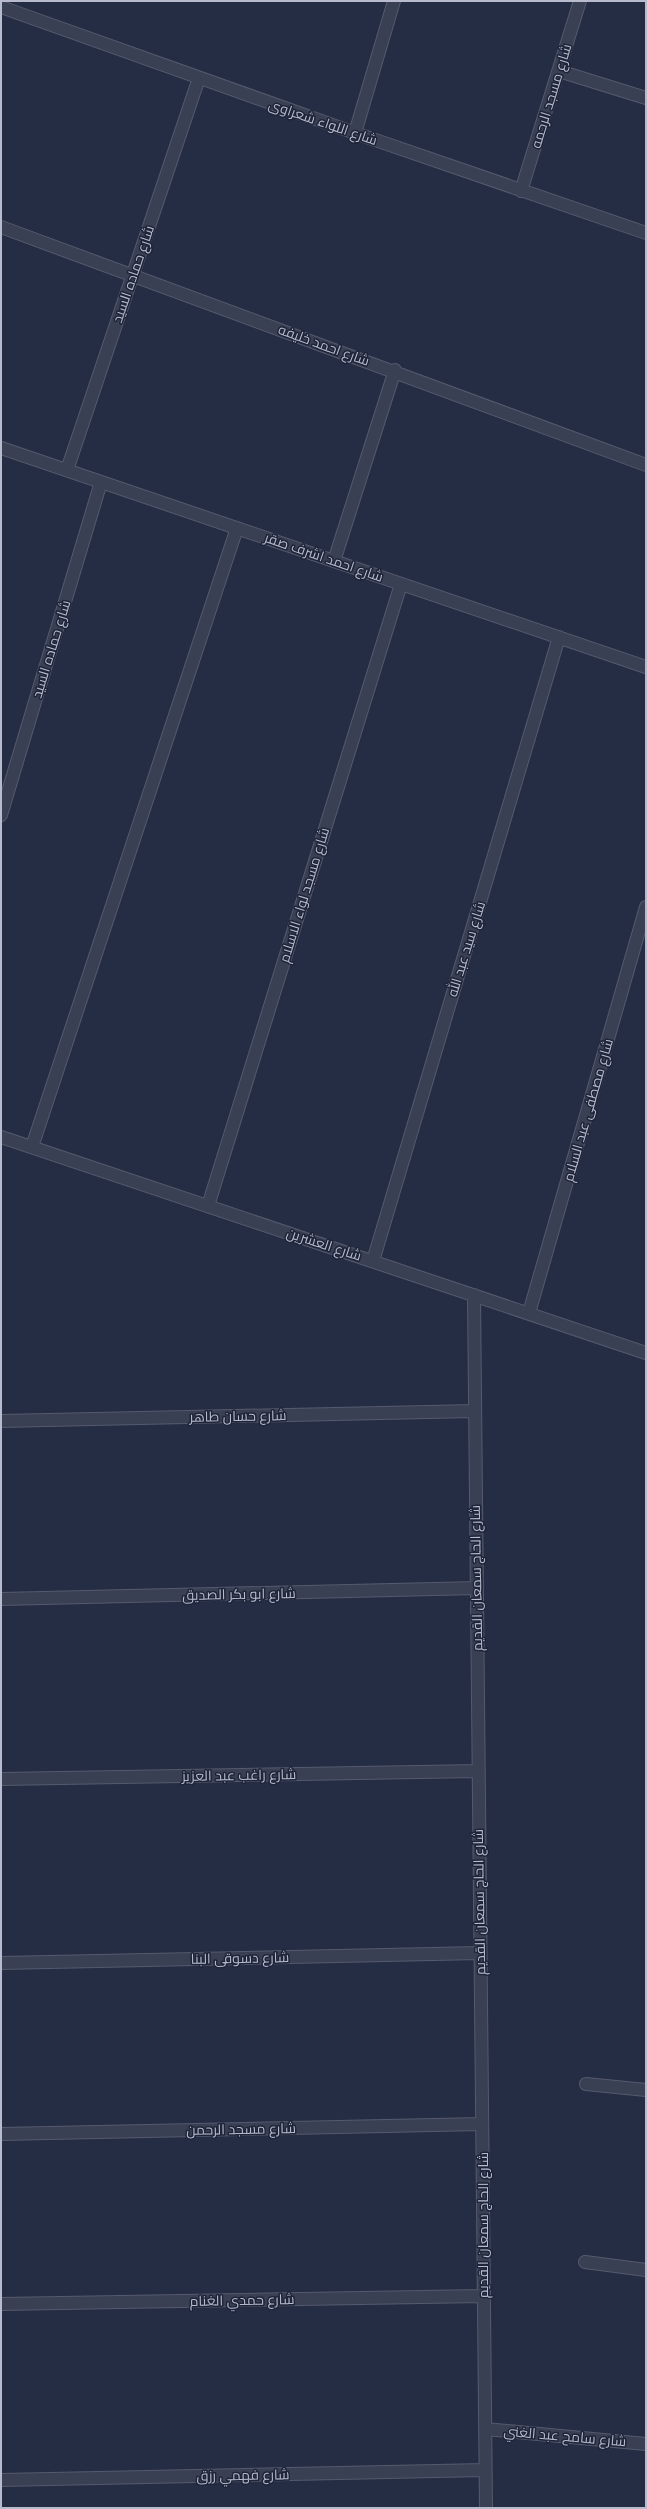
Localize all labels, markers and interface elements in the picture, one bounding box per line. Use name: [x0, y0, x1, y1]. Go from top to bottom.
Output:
street label: شارع مسجد الرحمه: [528, 42, 575, 150]
street label: شارع اللواء شعراوى: [266, 96, 380, 149]
street label: شارع حماده السيد: [109, 223, 158, 325]
street label: شارع احمد خليفه: [276, 321, 372, 370]
street label: شارع احمد اشرف صقر: [261, 529, 385, 586]
street label: شارع حماده السيد: [28, 598, 74, 700]
street label: شارع مسجد لواء الاسلام: [276, 826, 334, 965]
street label: شارع سيد عبد الله: [443, 899, 489, 999]
street label: شارع مصطفى عبد السلام: [560, 1037, 618, 1184]
street label: شارع العشرين: [284, 1224, 363, 1265]
street label: شارع حسان طاهر: [188, 1407, 287, 1426]
street label: شارع الحاج سمعان القديم: [467, 1505, 487, 1651]
street label: شارع ابو بكر الصديق: [182, 1585, 296, 1604]
street label: شارع راغب عبد العزيز: [181, 1766, 296, 1785]
street label: شارع الحاج سمعان القديم: [470, 1829, 490, 1975]
street label: شارع دسوقى البنا: [191, 1949, 289, 1968]
street label: شارع مسجد الرحمن: [186, 2120, 296, 2139]
street label: شارع الحاج سمعان القديم: [475, 2152, 493, 2298]
street label: شارع حمدي الغنام: [189, 2291, 295, 2313]
street label: شارع سامح عبد الغني: [503, 2423, 627, 2453]
street label: شارع فهمي رزق: [196, 2466, 290, 2488]

